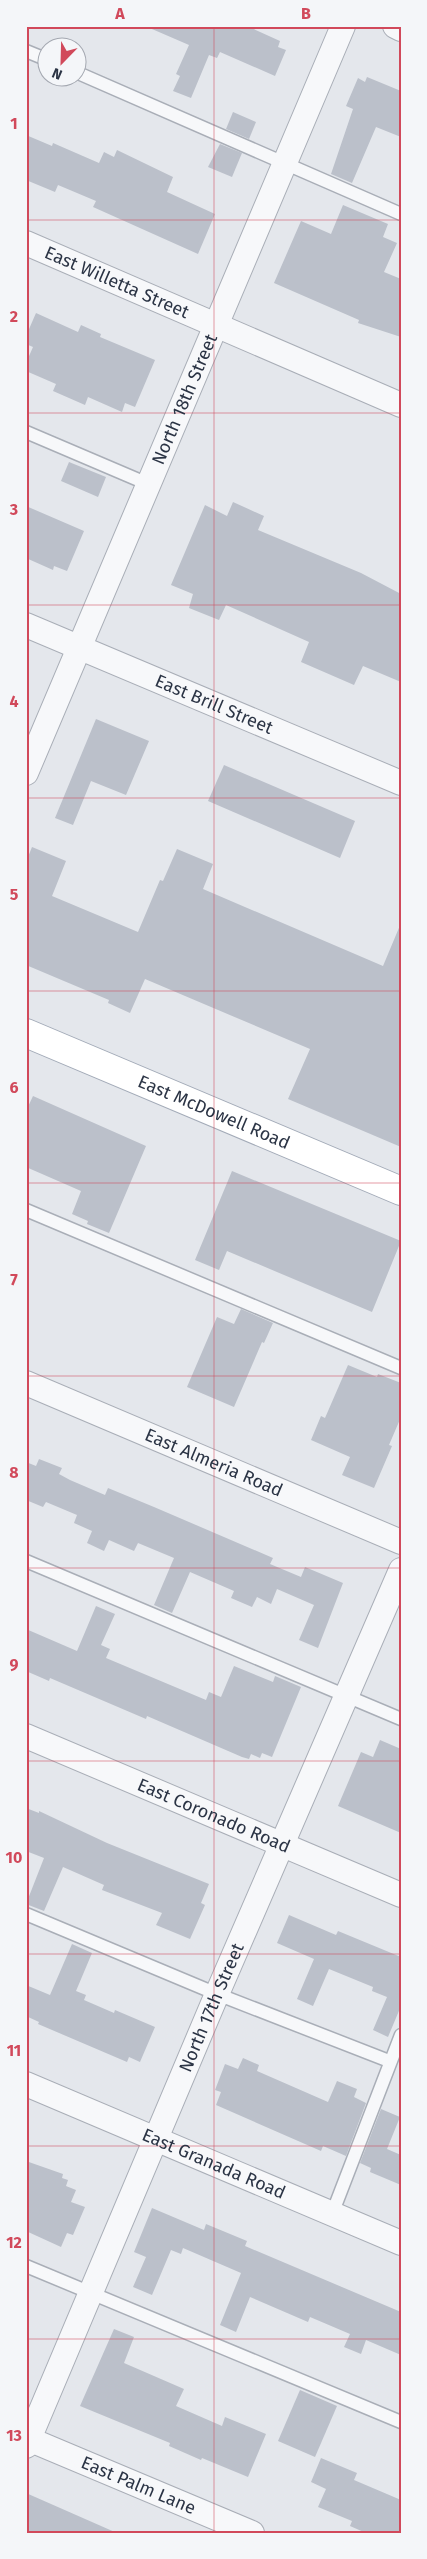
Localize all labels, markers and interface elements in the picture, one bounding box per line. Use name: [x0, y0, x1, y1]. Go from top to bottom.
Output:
text: A: [114, 4, 125, 23]
text: B: [301, 4, 311, 23]
north arrow: [38, 38, 88, 88]
text: N: [50, 64, 65, 83]
text: 1: [10, 114, 18, 133]
street label: East Willetta Street: [41, 241, 193, 323]
text: 2: [10, 307, 18, 326]
street label: North 18th Street: [147, 330, 222, 468]
text: 3: [9, 500, 18, 519]
street label: East Brill Street: [152, 670, 277, 739]
text: 4: [9, 692, 19, 711]
text: 5: [10, 885, 19, 904]
street label: East McDowell Road: [135, 1070, 293, 1154]
text: 6: [9, 1078, 19, 1097]
text: 7: [10, 1270, 18, 1289]
street label: East Almeria Road: [142, 1424, 286, 1502]
text: 8: [9, 1463, 19, 1482]
text: 9: [10, 1655, 19, 1674]
street label: East Coronado Road: [134, 1774, 294, 1858]
text: 10: [6, 1848, 22, 1867]
street label: North 17th Street: [174, 1939, 249, 2075]
text: 11: [7, 2041, 21, 2060]
street label: East Granada Road: [139, 2124, 289, 2204]
text: 12: [6, 2233, 22, 2252]
text: 13: [6, 2426, 22, 2445]
street label: East Palm Lane: [78, 2451, 199, 2519]

